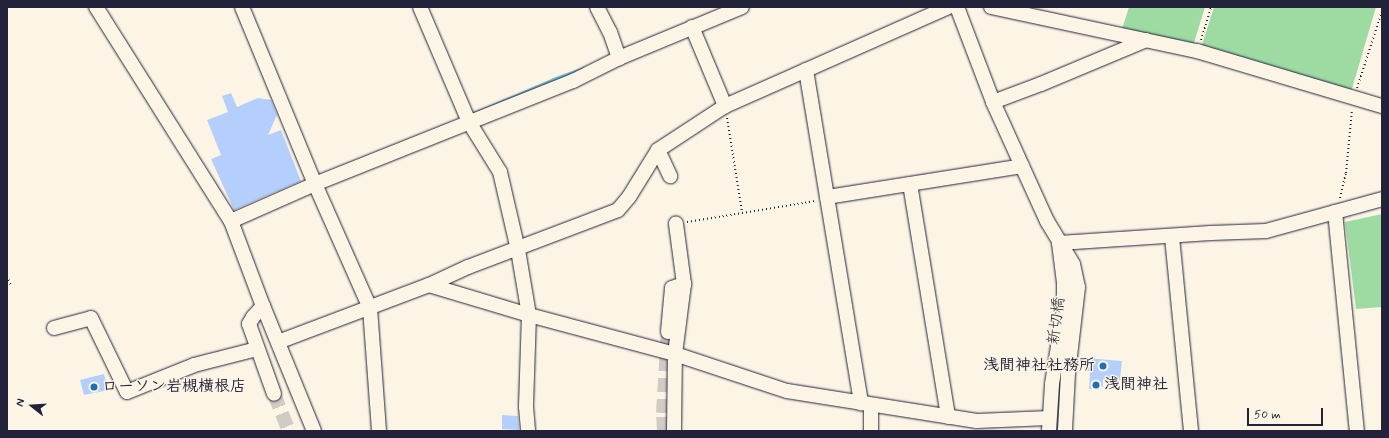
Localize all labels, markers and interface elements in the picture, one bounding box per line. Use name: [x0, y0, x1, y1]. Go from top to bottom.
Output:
street label: 新切橋: [1045, 296, 1069, 346]
place label: 浅間神社社務所: [983, 356, 1095, 376]
marker: 浅間神社社務所: [1098, 361, 1108, 371]
place label: 浅間神社: [1104, 375, 1168, 395]
place label: ローソン岩槻横根店: [102, 377, 246, 397]
marker: 浅間神社: [1091, 380, 1101, 390]
marker: ローソン岩槻横根店: [89, 382, 99, 392]
north arrow: [12, 386, 52, 426]
text: N: [13, 397, 28, 408]
scale bar: [1249, 400, 1325, 426]
text: 50 m: [1254, 407, 1281, 423]

